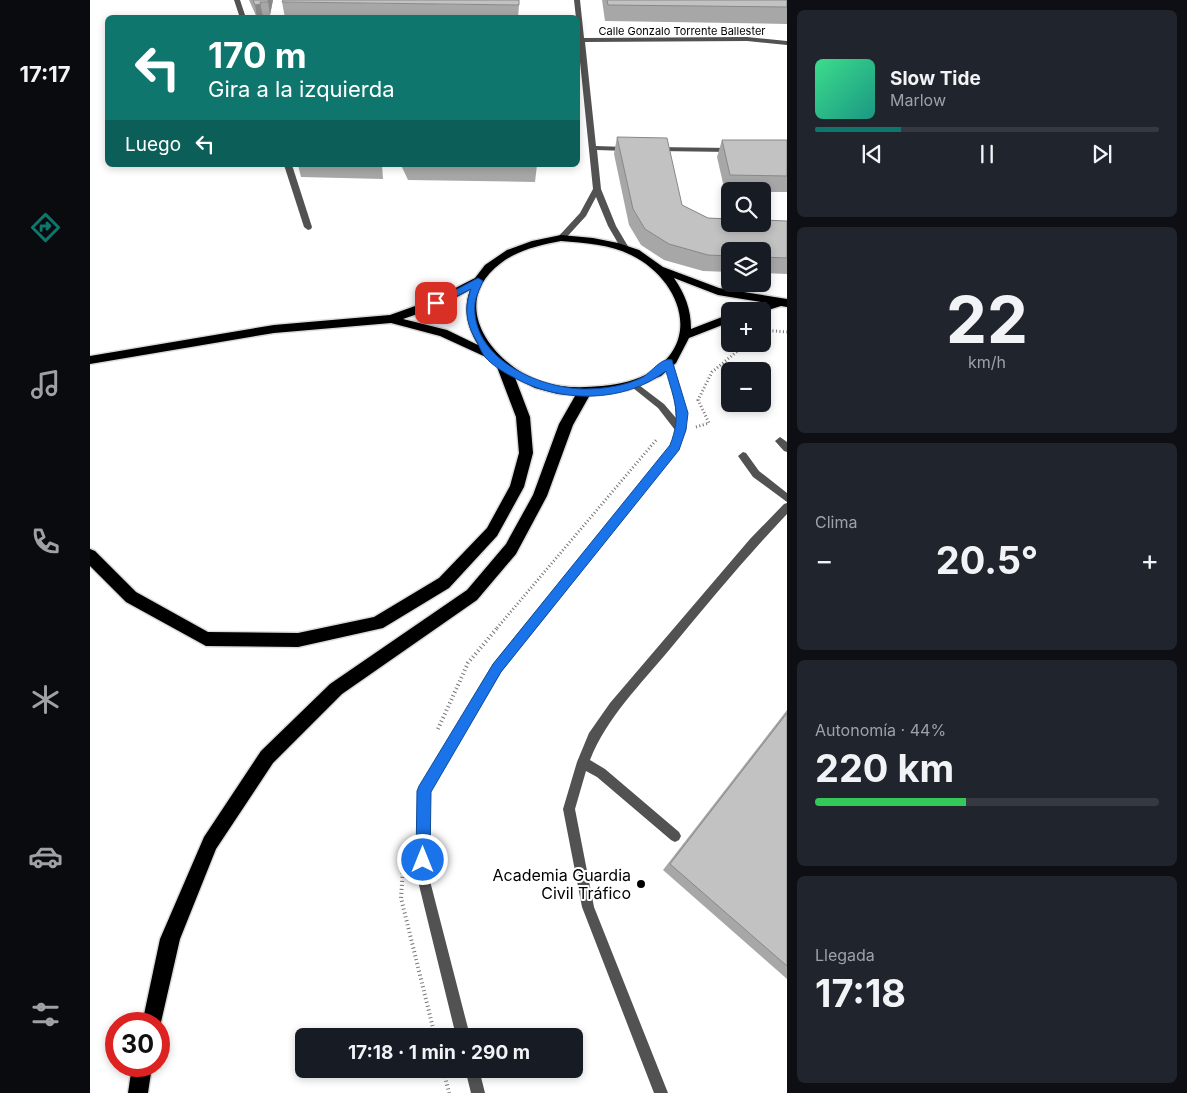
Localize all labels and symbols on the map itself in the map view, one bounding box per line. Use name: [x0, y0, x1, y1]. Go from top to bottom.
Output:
street label: Calle Gonzalo Torrente Ballester: [599, 24, 765, 38]
pin: [415, 282, 457, 324]
position arrow: [396, 833, 448, 885]
place label: Academia Guardia Civil Tráfico: [492, 865, 631, 903]
marker: Academia Guardia Civil Tráfico: [635, 878, 647, 890]
speed limit sign: 30: [105, 1012, 170, 1077]

